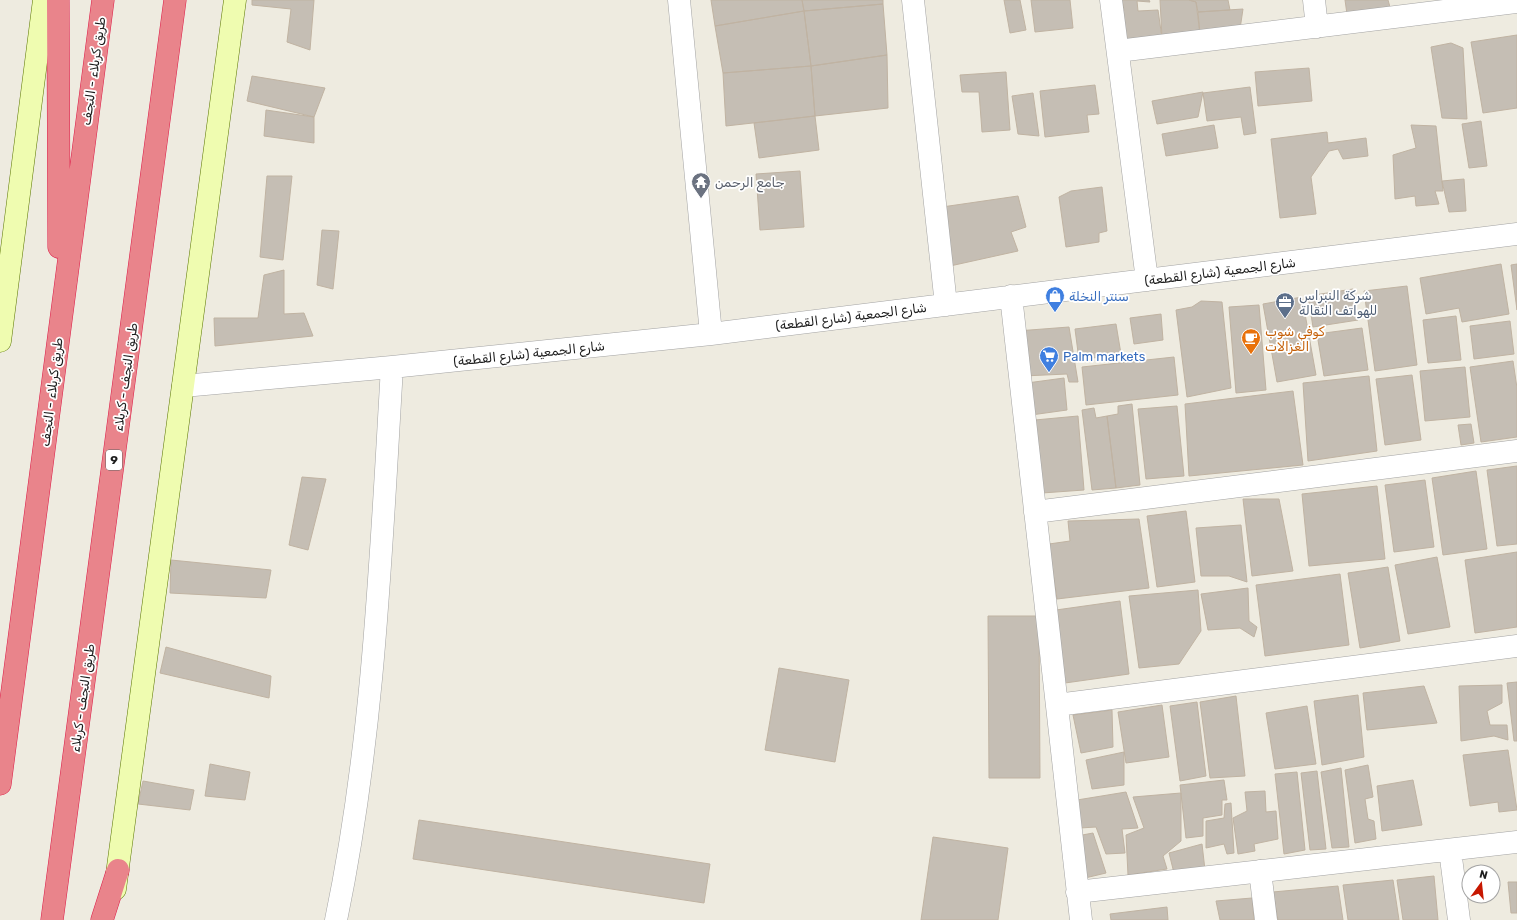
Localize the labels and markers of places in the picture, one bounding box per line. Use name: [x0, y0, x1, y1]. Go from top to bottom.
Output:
temple icon: جامع الرحمن: [690, 171, 712, 199]
place label: جامع الرحمن: [715, 175, 784, 193]
shop icon: سنتر النخلة: [1044, 285, 1066, 313]
place label: شركة النبراس للهواتف النقالة: [1299, 288, 1377, 319]
place label: سنتر النخلة: [1069, 289, 1129, 305]
office icon: شركة النبراس للهواتف النقالة: [1274, 291, 1296, 319]
place label: كوفي شوب الغزالات: [1265, 324, 1325, 355]
cafe icon: كوفي شوب الغزالات: [1240, 327, 1262, 355]
supermarket icon: Palm markets: [1038, 345, 1060, 373]
place label: Palm markets: [1063, 349, 1146, 364]

